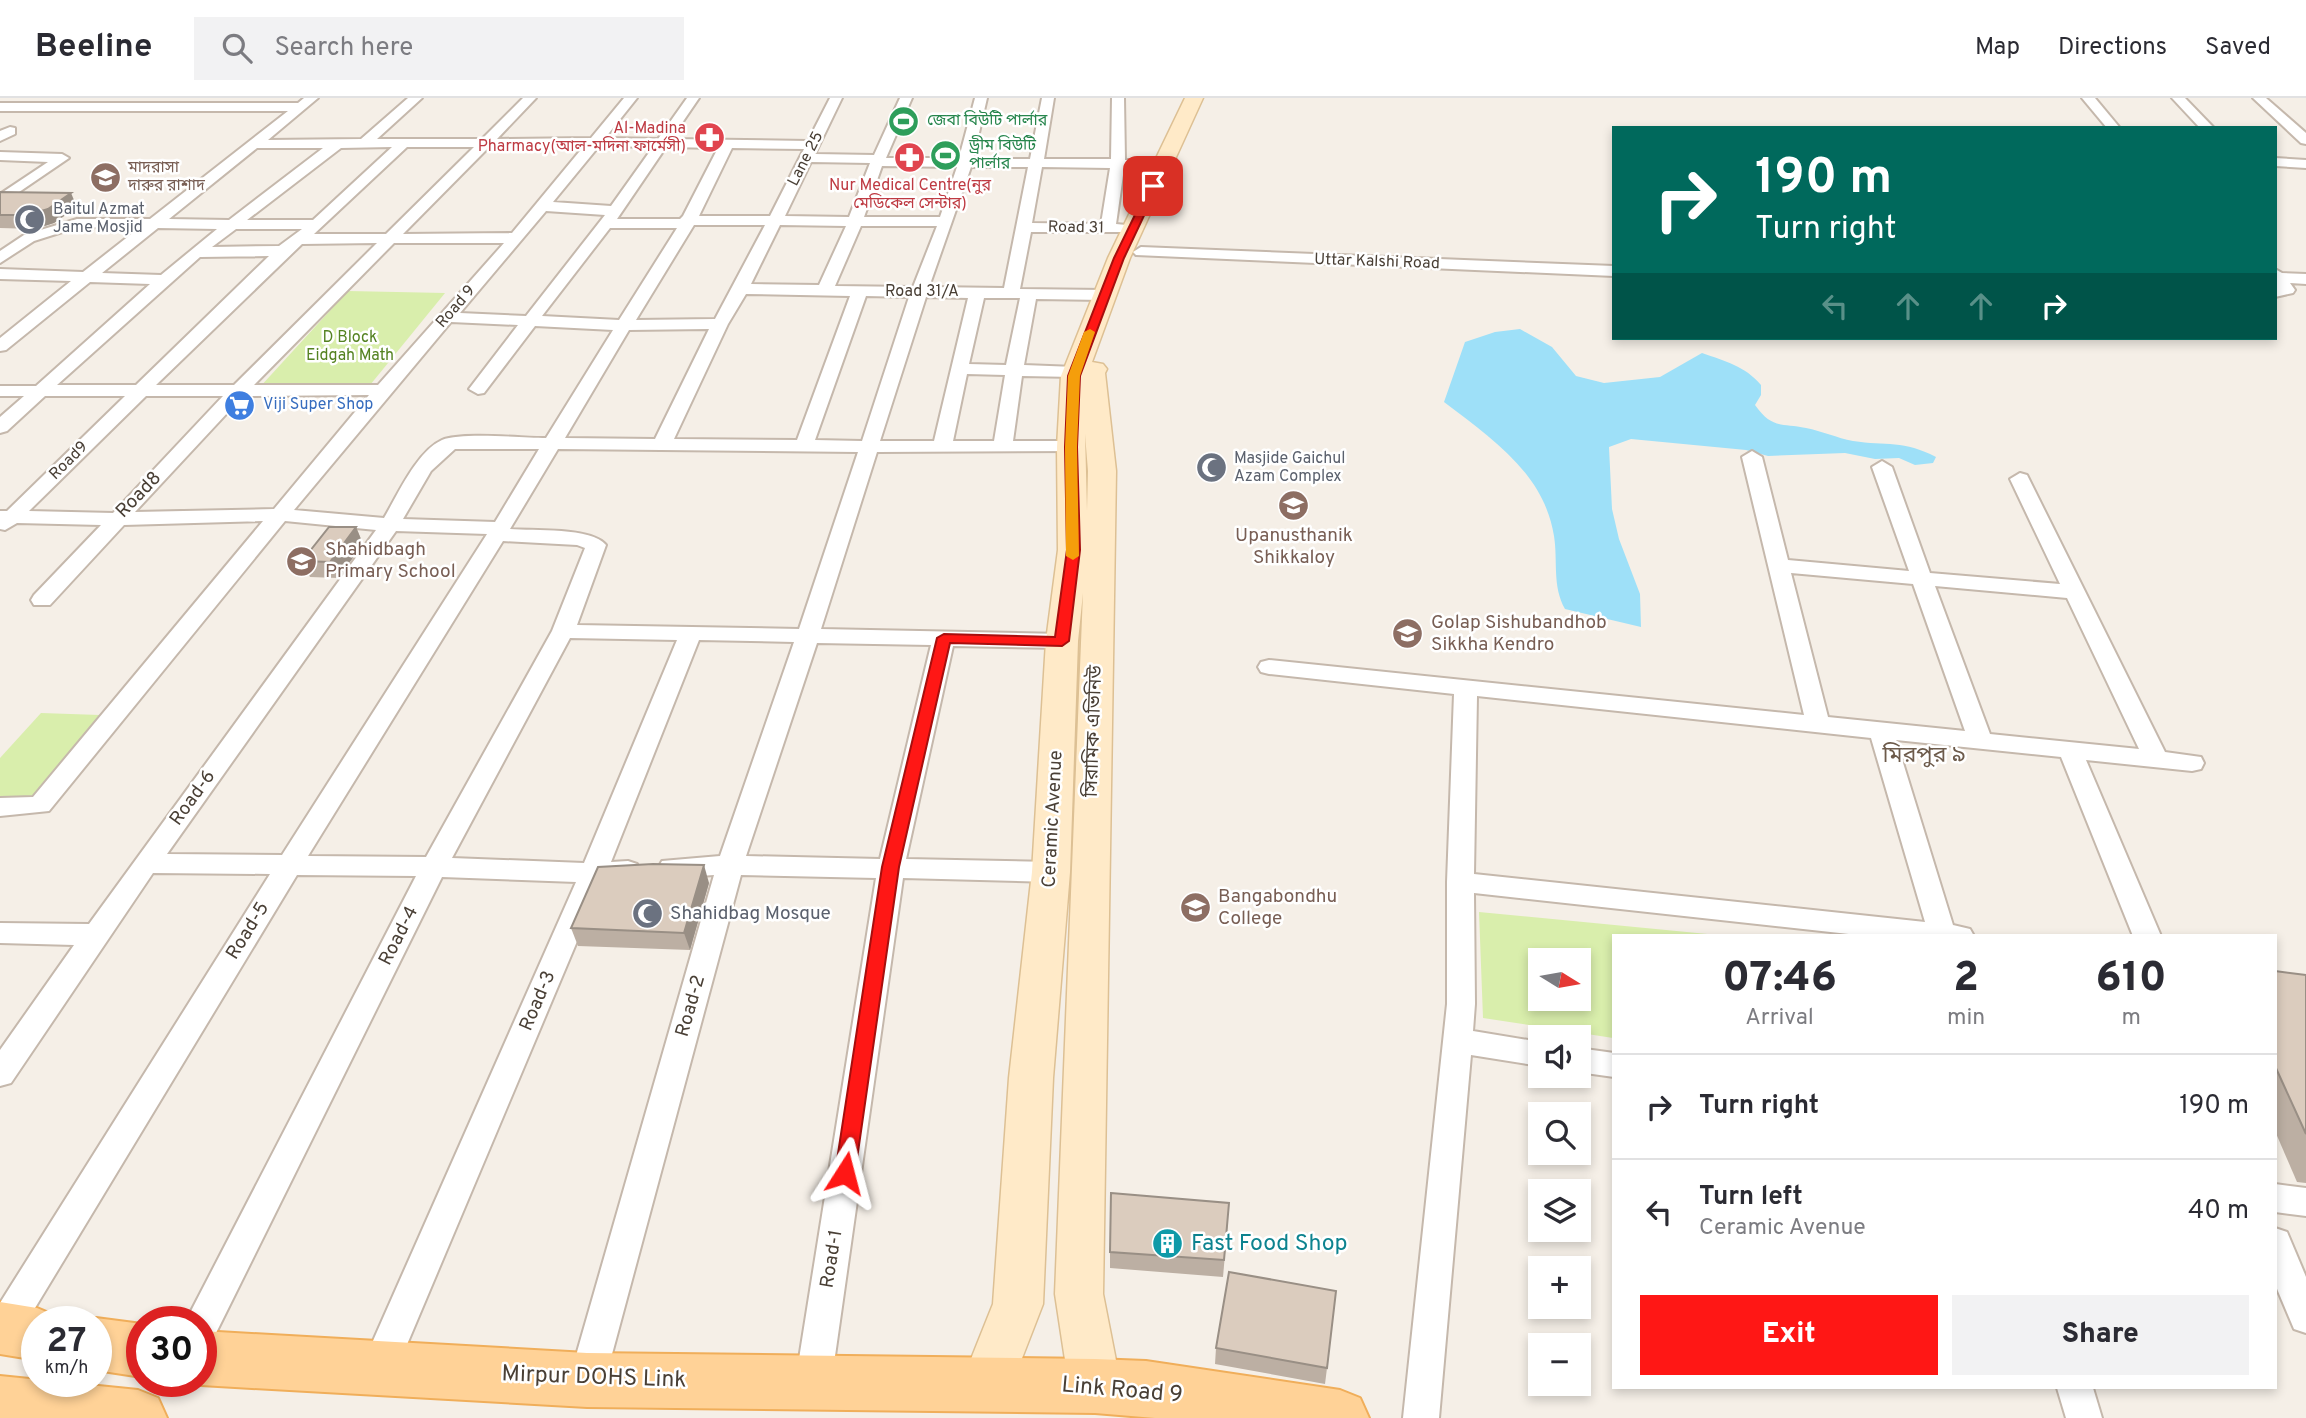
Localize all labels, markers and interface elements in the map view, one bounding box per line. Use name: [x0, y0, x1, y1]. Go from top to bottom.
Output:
search box: [194, 17, 684, 80]
text: Beeline: [35, 27, 152, 69]
icon: search: [218, 29, 256, 67]
text: Search here: [274, 32, 413, 65]
text: Map: [1975, 33, 2020, 63]
text: Directions: [2058, 33, 2167, 63]
text: Saved: [2205, 33, 2271, 63]
sports icon: জেবা বিউটি পার্লার: [887, 104, 921, 138]
place label: জেবা বিউটি পার্লার: [927, 110, 1048, 131]
place label: Al-Madina Pharmacy(আল-মদিনা ফার্মেসী): [478, 119, 686, 157]
pharmacy icon: Al-Madina Pharmacy(আল-মদিনা ফার্মেসী): [692, 121, 726, 155]
street label: Lane 25: [784, 128, 828, 190]
place label: ড্রীম বিউটি পার্লার: [968, 135, 1036, 174]
sports icon: ড্রীম বিউটি পার্লার: [929, 138, 963, 172]
pharmacy icon: Nur Medical Centre(নুর মেডিকেল সেন্টার): [893, 140, 927, 174]
text: 190 m: [1755, 149, 1892, 211]
icon: right: [1640, 154, 1731, 245]
pin: [1123, 156, 1183, 216]
place label: মাদরাসা দারুর রাশাদ: [127, 158, 206, 196]
school or university icon: মাদরাসা দারুর রাশাদ: [88, 160, 122, 194]
icon: arrive: [1134, 167, 1172, 205]
place label: Nur Medical Centre(নুর মেডিকেল সেন্টার): [829, 176, 991, 214]
place label: Baitul Azmat Jame Mosjid: [53, 200, 145, 238]
mosque icon: Baitul Azmat Jame Mosjid: [13, 202, 47, 236]
text: Turn right: [1755, 210, 1897, 250]
street label: Road 31: [1048, 218, 1104, 238]
street label: Uttar Kalshi Road: [1314, 250, 1440, 274]
street label: Road 9: [432, 281, 480, 333]
street label: Road 31/A: [885, 282, 959, 302]
icon: left: [1816, 287, 1854, 325]
icon: ahead: [1889, 287, 1927, 325]
icon: ahead: [1962, 287, 2000, 325]
icon: right: [2035, 287, 2073, 325]
park label: D Block Eidgah Math: [306, 328, 394, 366]
supermarket icon: Viji Super Shop: [223, 388, 257, 422]
place label: Viji Super Shop: [263, 395, 373, 415]
street label: Road9: [45, 437, 93, 485]
place label: Masjide Gaichul Azam Complex: [1234, 449, 1346, 487]
mosque icon: Masjide Gaichul Azam Complex: [1194, 451, 1228, 485]
street label: Road8: [111, 467, 167, 523]
school or university icon: Upanusthanik Shikkaloy: [1277, 488, 1311, 522]
place label: Upanusthanik Shikkaloy: [1235, 524, 1353, 570]
place label: Shahidbagh Primary School: [325, 538, 456, 584]
school or university icon: Shahidbagh Primary School: [285, 544, 319, 578]
place label: Golap Sishubandhob Sikkha Kendro: [1431, 611, 1607, 657]
school or university icon: Golap Sishubandhob Sikkha Kendro: [1391, 617, 1425, 651]
street label: সিরামিক এভিনিউ: [1079, 664, 1108, 798]
district label: মিরপুর ৯: [1881, 742, 1966, 771]
street label: Ceramic Avenue: [1037, 750, 1069, 888]
street label: Road-6: [165, 765, 221, 831]
place label: Bangabondhu College: [1218, 885, 1337, 931]
school or university icon: Bangabondhu College: [1178, 891, 1212, 925]
mosque icon: Shahidbag Mosque: [630, 897, 664, 931]
street label: Road-5: [221, 898, 275, 964]
street label: Road-4: [374, 902, 424, 970]
place label: Shahidbag Mosque: [670, 902, 831, 926]
north arrow: [1528, 948, 1591, 1012]
map controls: [1528, 948, 1591, 1396]
text: 07:46: [1722, 953, 1837, 1006]
text: 2: [1953, 953, 1979, 1006]
text: 610: [2096, 953, 2167, 1006]
street label: Road-3: [515, 967, 561, 1035]
street label: Road-2: [671, 972, 711, 1040]
text: Arrival: [1745, 1004, 1814, 1033]
text: min: [1947, 1004, 1985, 1033]
text: m: [2121, 1004, 2141, 1033]
button: sound: [1528, 1025, 1591, 1088]
icon: right: [1640, 1088, 1678, 1126]
text: Turn right: [1699, 1090, 1819, 1123]
text: 190 m: [2179, 1090, 2249, 1123]
button: search: [1528, 1102, 1591, 1165]
position arrow: [808, 1136, 882, 1210]
button: layers: [1528, 1179, 1591, 1242]
text: Turn left: [1699, 1181, 1803, 1214]
icon: left: [1640, 1193, 1678, 1231]
text: 40 m: [2188, 1195, 2249, 1228]
text: Ceramic Avenue: [1699, 1214, 1866, 1243]
building icon: Fast Food Shop: [1151, 1227, 1185, 1261]
street label: Road-1: [816, 1228, 848, 1290]
place label: Fast Food Shop: [1191, 1230, 1347, 1259]
button: +: [1528, 1256, 1591, 1319]
button: Exit: [1640, 1295, 1938, 1375]
button: Share: [1952, 1295, 2249, 1375]
speed limit sign: 30: [126, 1306, 217, 1397]
text: 27: [47, 1320, 86, 1364]
button: −: [1528, 1333, 1591, 1396]
text: km/h: [45, 1357, 88, 1380]
street label: Mirpur DOHS Link: [501, 1360, 687, 1396]
street label: Link Road 9: [1060, 1371, 1184, 1411]

